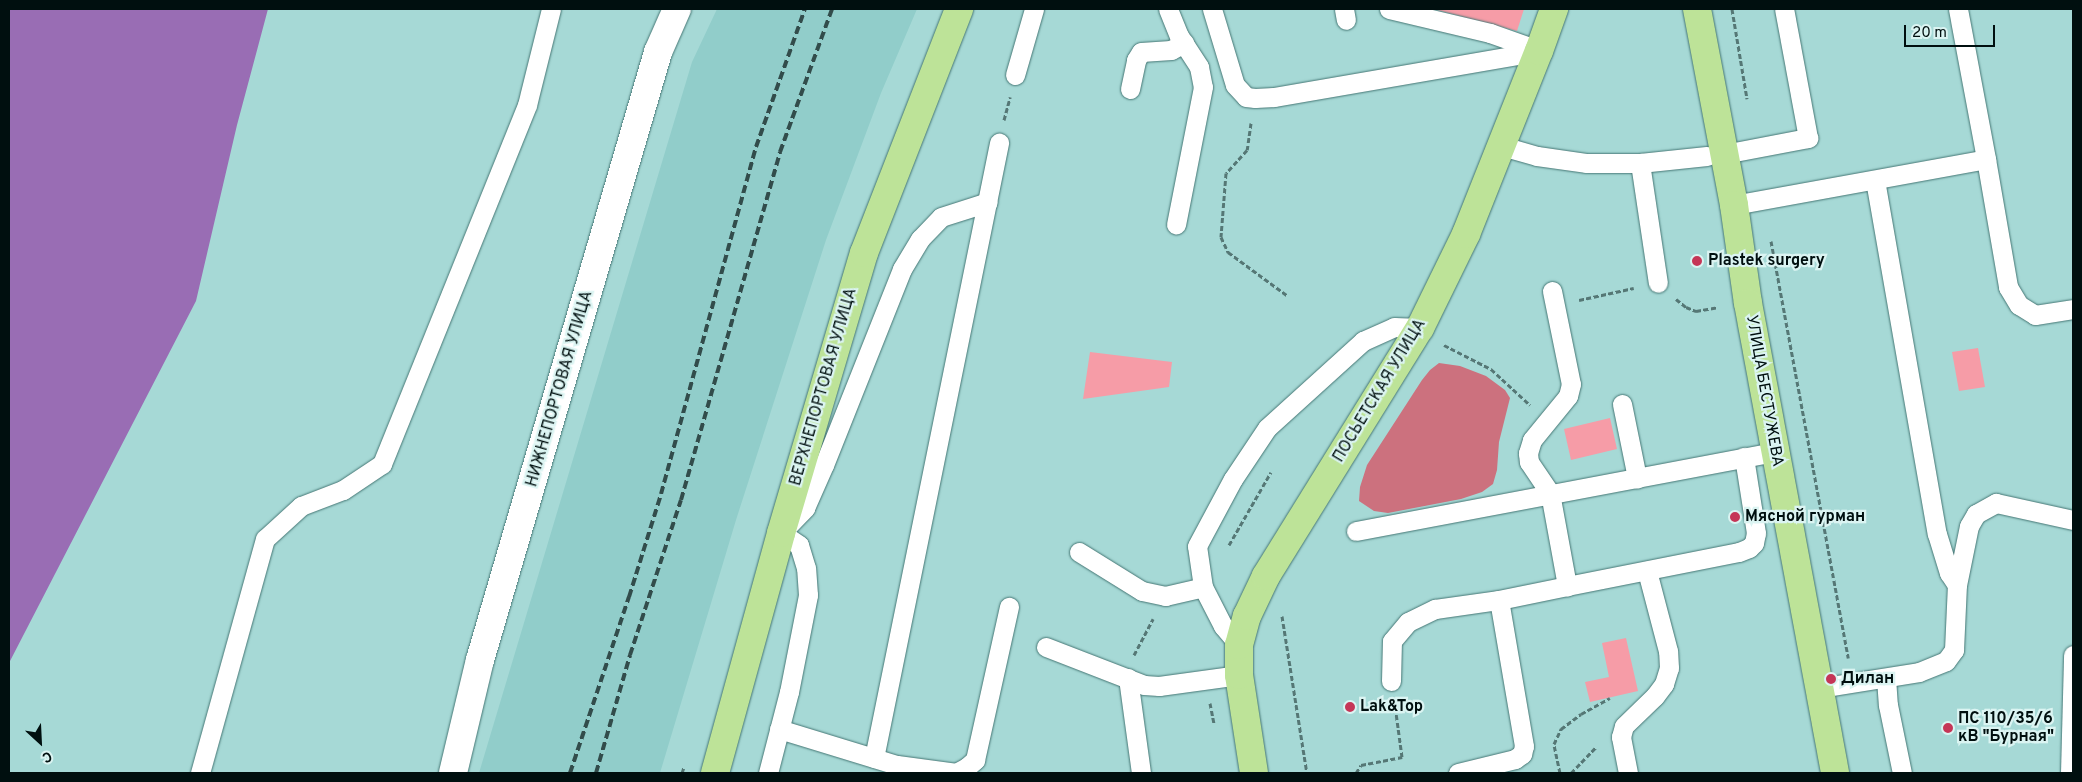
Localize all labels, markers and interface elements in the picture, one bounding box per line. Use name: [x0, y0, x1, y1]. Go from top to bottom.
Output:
scale bar: [1907, 15, 1998, 47]
text: 20 m: [1912, 24, 1947, 43]
place label: Plastek surgery: [1708, 251, 1825, 271]
marker: Plastek surgery: [1690, 254, 1704, 268]
street label: ВЕРХНЕПОРТОВАЯ УЛИЦА: [787, 286, 861, 488]
street label: НИЖНЕПОРТОВАЯ УЛИЦА: [523, 289, 597, 489]
street label: УЛИЦА БЕСТУЖЕВА: [1741, 313, 1787, 469]
street label: ПОСЬЕТСКАЯ УЛИЦА: [1330, 316, 1430, 466]
place label: Мясной гурман: [1745, 507, 1865, 527]
marker: Мясной гурман: [1729, 511, 1741, 523]
place label: Дилан: [1841, 669, 1894, 689]
marker: Дилан: [1825, 673, 1837, 685]
place label: Lak&Top: [1360, 697, 1423, 717]
marker: Lak&Top: [1344, 701, 1356, 713]
place label: ПС 110/35/6 кВ "Бурная": [1958, 709, 2054, 747]
north arrow: [15, 717, 65, 767]
marker: ПС 110/35/6 кВ "Бурная": [1942, 722, 1954, 734]
text: С: [39, 746, 54, 766]

